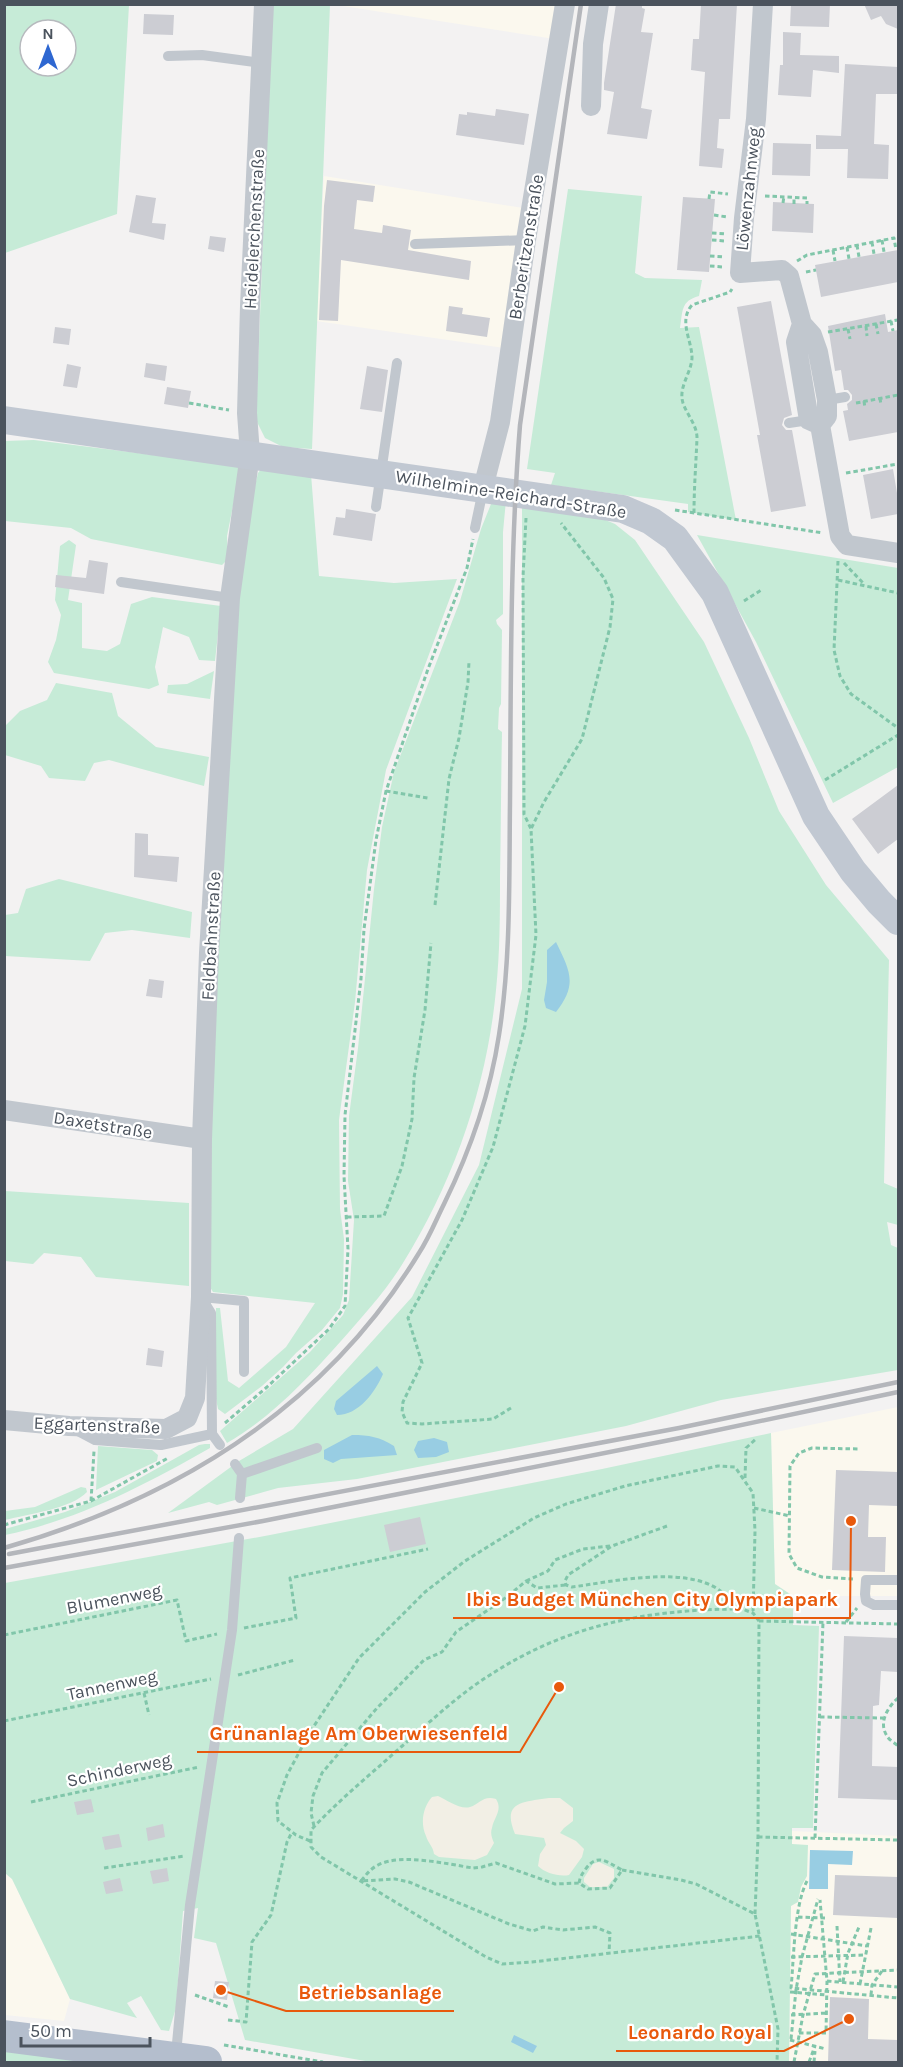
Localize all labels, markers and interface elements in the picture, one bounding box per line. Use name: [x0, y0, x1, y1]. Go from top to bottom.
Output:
north arrow: [18, 18, 78, 78]
text: N: [42, 24, 54, 43]
street label: Löwenzahnweg: [731, 126, 765, 252]
street label: Heidelerchenstraße: [239, 148, 269, 310]
street label: Berberitzenstraße: [504, 173, 548, 321]
street label: Wilhelmine-Reichard-Straße: [394, 465, 628, 523]
street label: Feldbahnstraße: [197, 871, 225, 1001]
street label: Daxetstraße: [52, 1106, 154, 1144]
street label: Eggartenstraße: [33, 1412, 161, 1438]
street label: Blumenweg: [65, 1579, 163, 1619]
callout: Ibis Budget München City Olympiapark: [453, 1580, 850, 1618]
text: Ibis Budget München City Olympiapark: [466, 1588, 838, 1611]
street label: Tannenweg: [65, 1665, 159, 1705]
callout: Grünanlage Am Oberwiesenfeld: [197, 1714, 520, 1752]
text: Grünanlage Am Oberwiesenfeld: [210, 1722, 508, 1745]
street label: Schinderweg: [65, 1748, 173, 1792]
callout: Betriebsanlage: [286, 1973, 454, 2011]
text: Betriebsanlage: [298, 1981, 442, 2004]
scale bar: [21, 2010, 150, 2048]
callout: Leonardo Royal: [616, 2013, 784, 2051]
text: 50 m: [30, 2020, 72, 2042]
text: Leonardo Royal: [628, 2021, 772, 2044]

